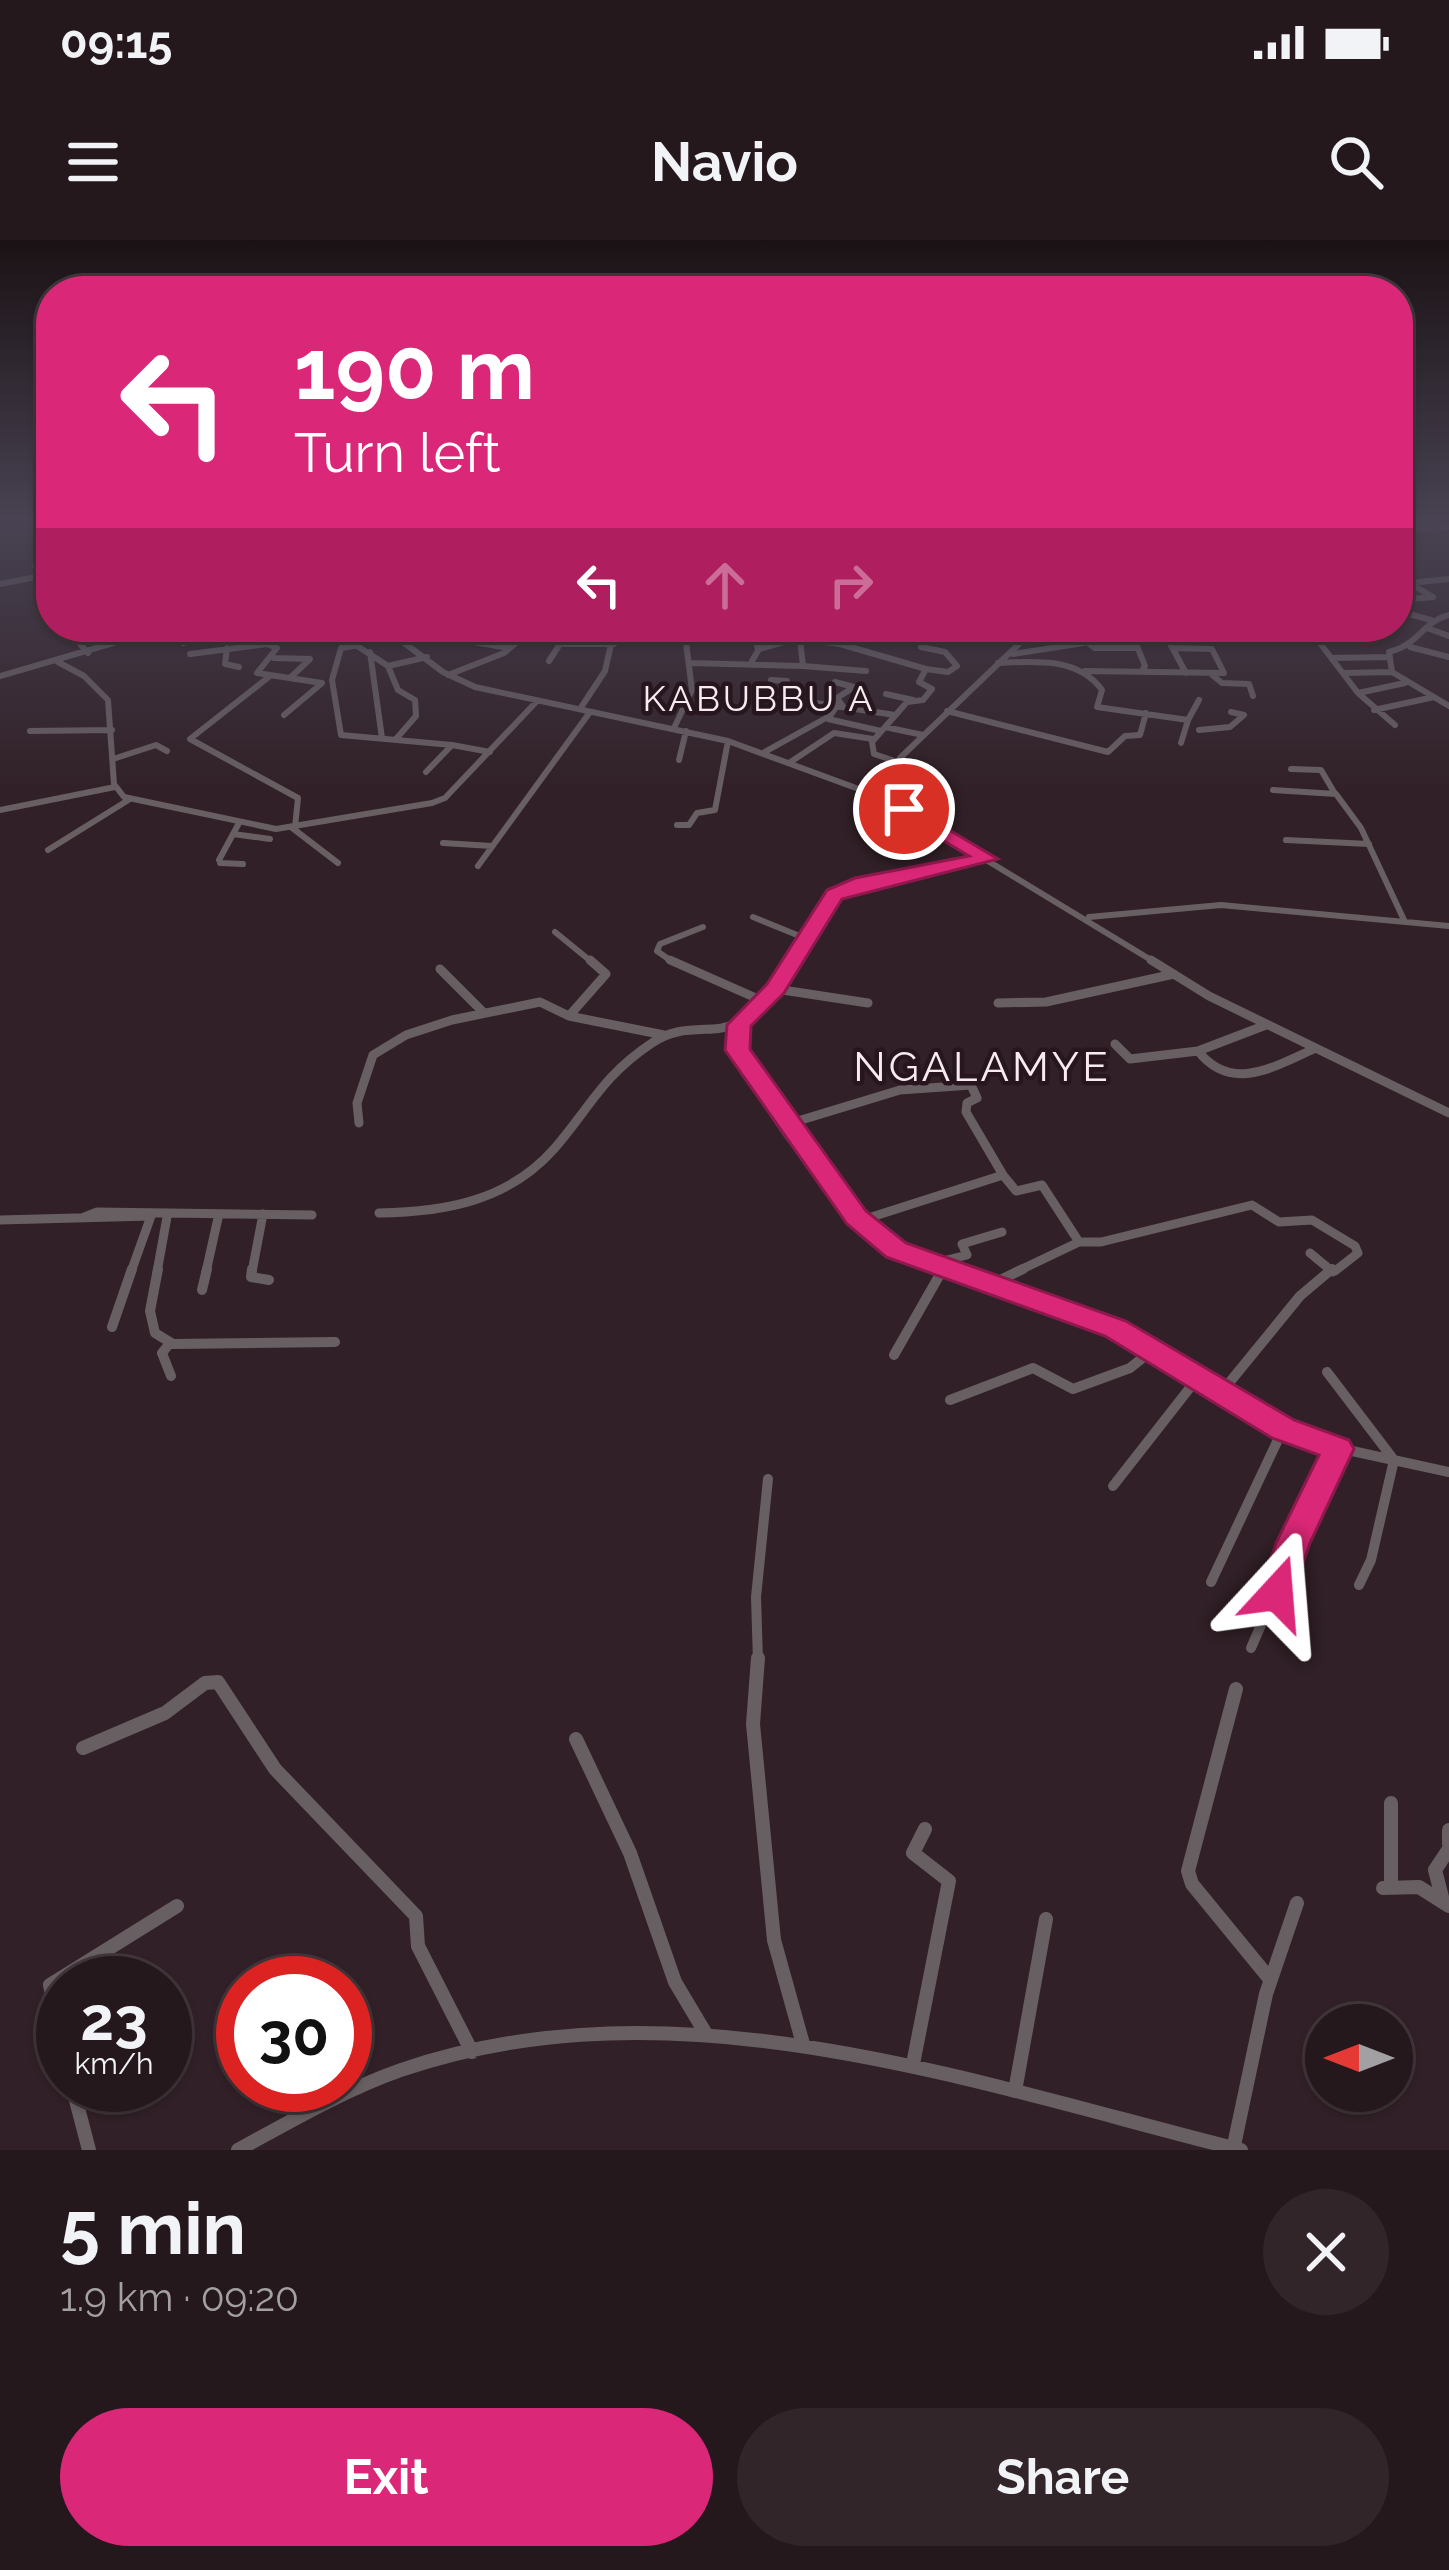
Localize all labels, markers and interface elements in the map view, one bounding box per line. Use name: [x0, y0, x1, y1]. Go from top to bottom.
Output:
text: 09:15: [60, 16, 172, 69]
icon: menu: [60, 129, 126, 195]
icon: search: [1323, 129, 1389, 195]
text: Navio: [651, 130, 798, 194]
text: 190 m: [294, 320, 535, 419]
icon: left: [96, 324, 252, 480]
text: Turn left: [294, 421, 501, 485]
icon: left: [566, 552, 632, 618]
icon: ahead: [692, 552, 758, 618]
icon: right: [818, 552, 884, 618]
district label: KABUBBU A: [642, 677, 876, 719]
pin: [853, 758, 955, 860]
icon: arrive: [871, 776, 937, 842]
district label: NGALAMYE: [853, 1042, 1111, 1091]
position arrow: [1214, 1530, 1340, 1656]
speed limit sign: 30: [216, 1956, 372, 2112]
text: 23: [80, 1984, 148, 2054]
north arrow: [1305, 2004, 1413, 2112]
map controls: [1305, 2004, 1413, 2112]
text: km/h: [74, 2046, 154, 2081]
text: 5 min: [60, 2186, 246, 2271]
button: close: [1263, 2189, 1389, 2315]
text: 1.9 km · 09:20: [60, 2274, 299, 2320]
button: Exit: [60, 2408, 713, 2546]
button: Share: [737, 2408, 1389, 2546]

